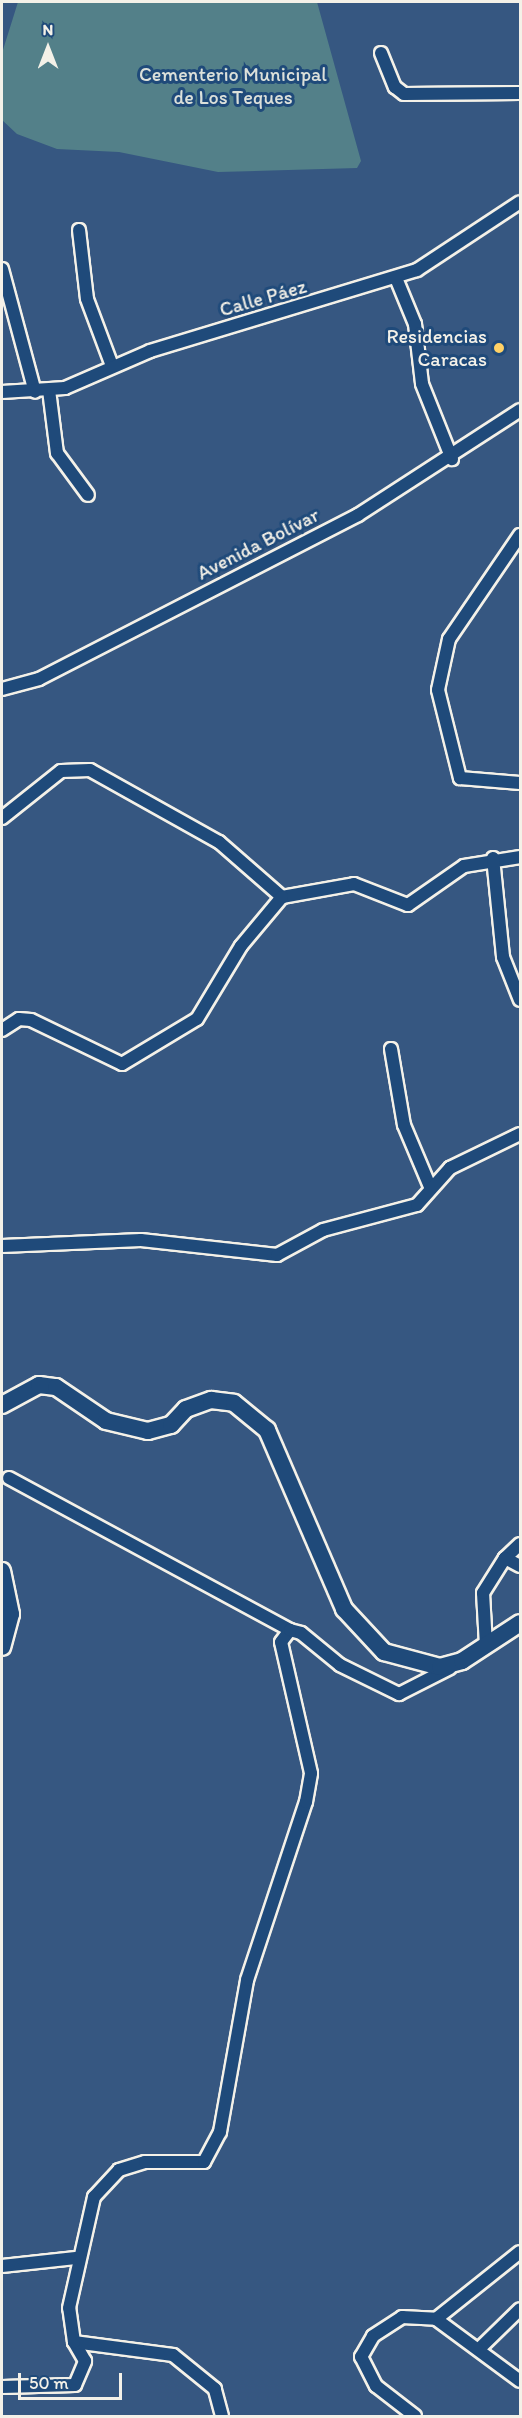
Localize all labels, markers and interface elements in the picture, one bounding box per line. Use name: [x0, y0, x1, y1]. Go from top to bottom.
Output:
north arrow: [18, 18, 78, 78]
text: N: [43, 20, 53, 39]
park label: Cementerio Municipal de Los Teques: [139, 63, 327, 110]
street label: Calle Páez: [217, 274, 309, 322]
place label: Residencias Caracas: [387, 324, 487, 371]
marker: Residencias Caracas: [492, 341, 506, 355]
street label: Avenida Bolívar: [193, 503, 323, 585]
scale bar: [21, 2361, 124, 2399]
text: 50 m: [29, 2372, 69, 2394]

